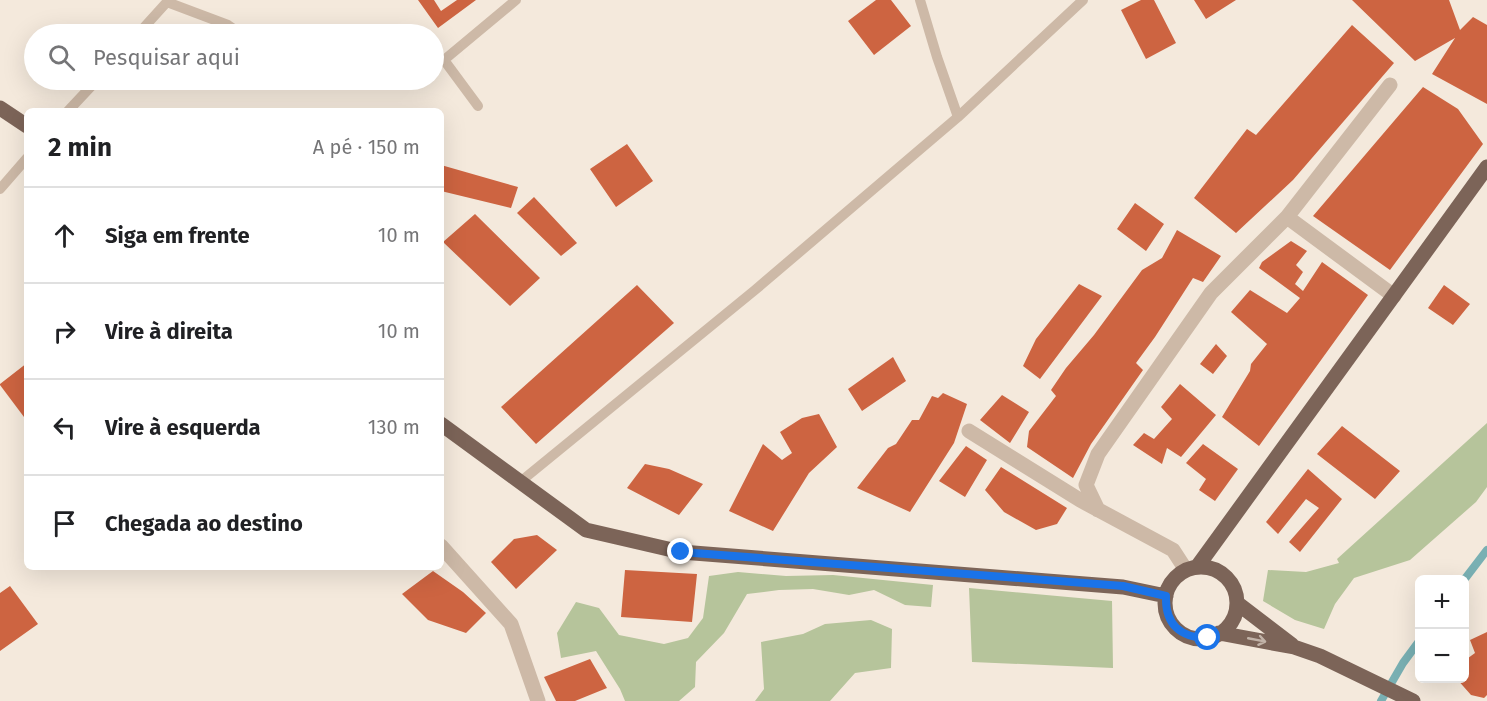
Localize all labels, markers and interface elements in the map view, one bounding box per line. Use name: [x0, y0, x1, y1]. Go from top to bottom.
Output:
search box: [24, 24, 444, 90]
icon: search: [45, 41, 78, 74]
text: Pesquisar aqui: [93, 44, 240, 71]
text: 2 min: [48, 132, 112, 163]
text: A pé · 150 m: [313, 135, 420, 159]
icon: ahead: [48, 219, 81, 252]
text: Siga em frente: [105, 222, 250, 249]
text: 10 m: [378, 223, 420, 247]
icon: right: [48, 315, 81, 348]
text: Vire à direita: [105, 318, 233, 345]
text: 10 m: [378, 319, 420, 343]
icon: left: [48, 411, 81, 444]
text: Vire à esquerda: [105, 414, 261, 441]
text: 130 m: [368, 415, 420, 439]
icon: arrive: [48, 507, 81, 540]
text: Chegada ao destino: [105, 510, 303, 537]
route end: [667, 538, 693, 564]
map controls: [1415, 575, 1469, 683]
button: +: [1415, 575, 1469, 629]
route start: [1194, 624, 1220, 650]
button: −: [1415, 629, 1469, 683]
one-way arrow: [1246, 635, 1266, 646]

